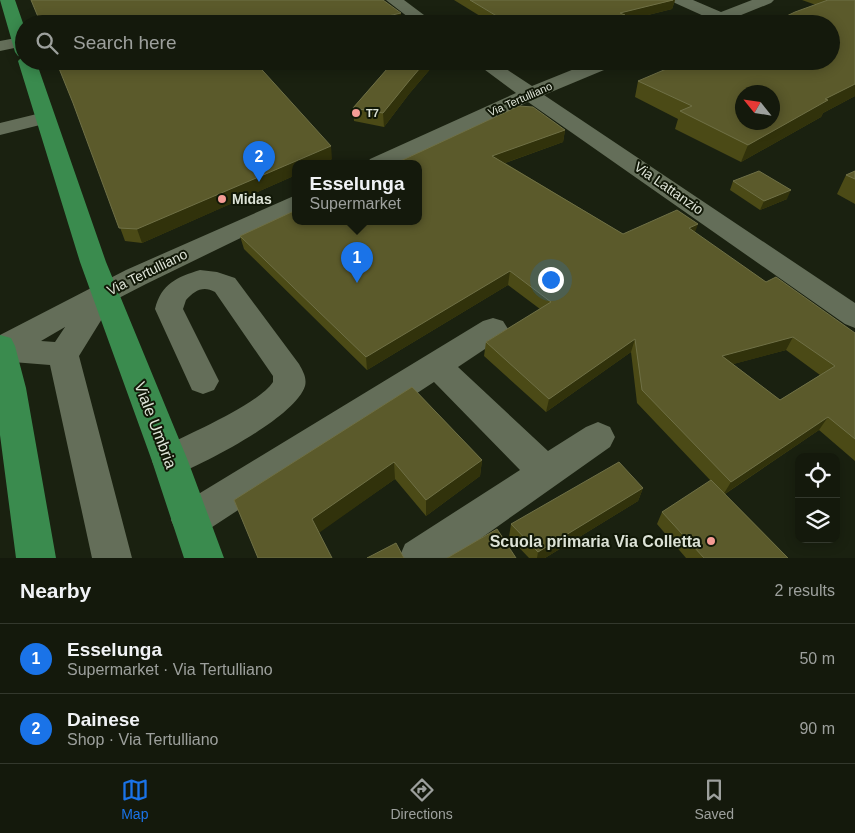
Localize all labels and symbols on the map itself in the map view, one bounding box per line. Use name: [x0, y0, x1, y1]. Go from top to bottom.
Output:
street label: Via Tertulliano: [486, 80, 554, 118]
north arrow: [735, 85, 780, 130]
marker: T7: [350, 107, 362, 119]
place label: T7: [366, 107, 379, 119]
pin: 2: [243, 141, 275, 182]
street label: Via Lattanzio: [631, 158, 707, 218]
place label: Midas: [232, 191, 272, 207]
marker: Midas: [216, 193, 228, 205]
pin: 1: [341, 242, 373, 283]
street label: Via Tertulliano: [104, 246, 190, 298]
your location: [538, 267, 564, 293]
street label: Viale Umbria: [131, 380, 180, 471]
place label: Scuola primaria Via Colletta: [490, 533, 701, 550]
marker: Scuola primaria Via Colletta: [705, 535, 717, 547]

